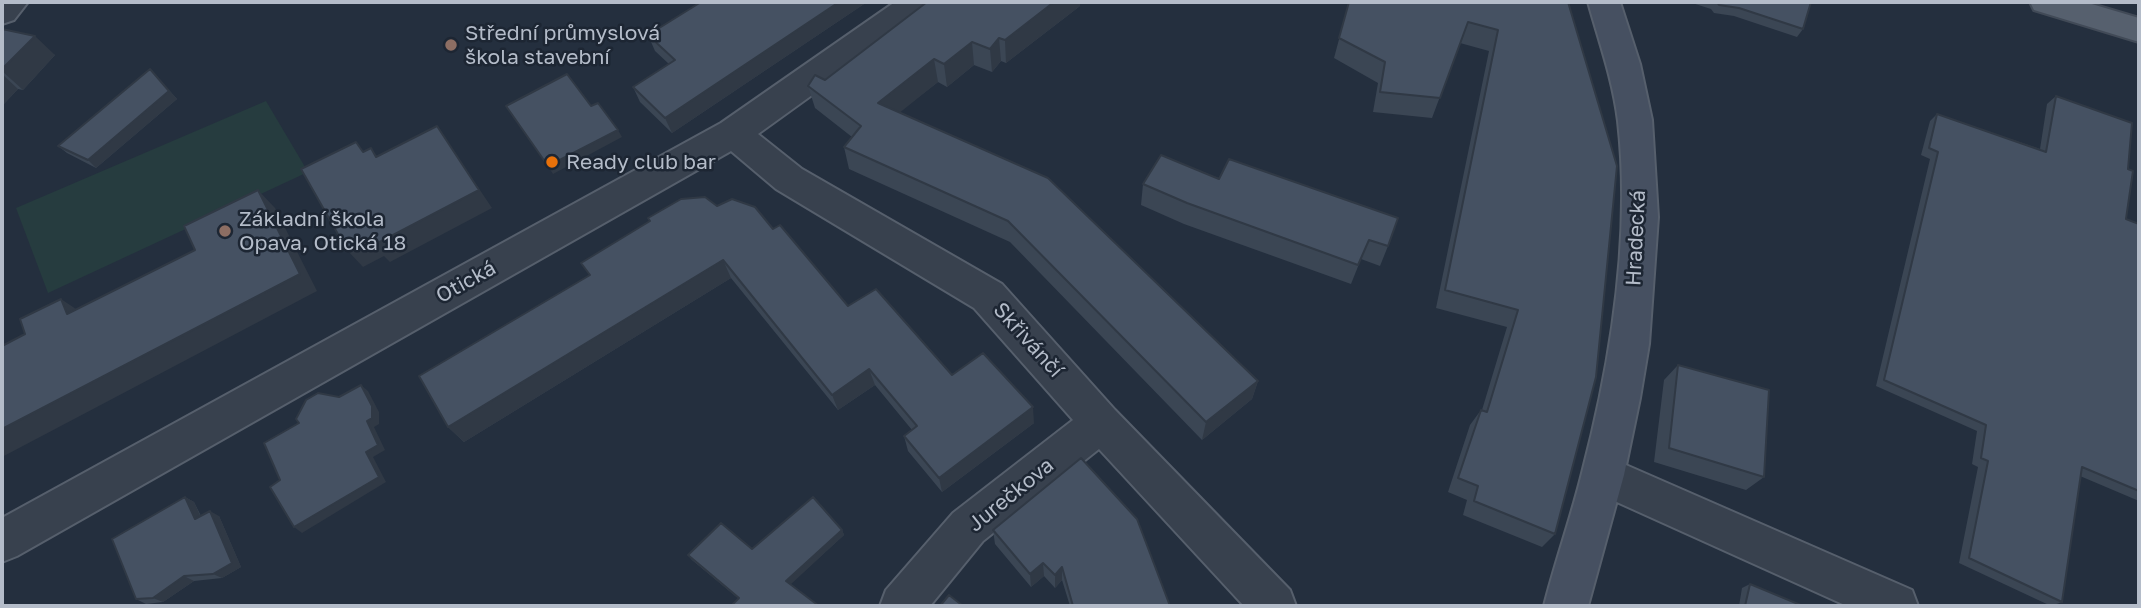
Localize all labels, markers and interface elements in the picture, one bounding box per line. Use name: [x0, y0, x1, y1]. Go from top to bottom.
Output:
place label: Střední průmyslová škola stavební: [465, 20, 660, 70]
marker: Střední průmyslová škola stavební: [443, 37, 459, 53]
place label: Ready club bar: [566, 149, 716, 175]
marker: Ready club bar: [544, 154, 560, 170]
street label: Hradecká: [1621, 189, 1651, 287]
place label: Základní škola Opava, Otická 18: [239, 206, 406, 256]
marker: Základní škola Opava, Otická 18: [217, 223, 233, 239]
street label: Otická: [432, 255, 500, 309]
street label: Skřivánčí: [988, 297, 1068, 383]
street label: Jurečkova: [963, 453, 1059, 537]

